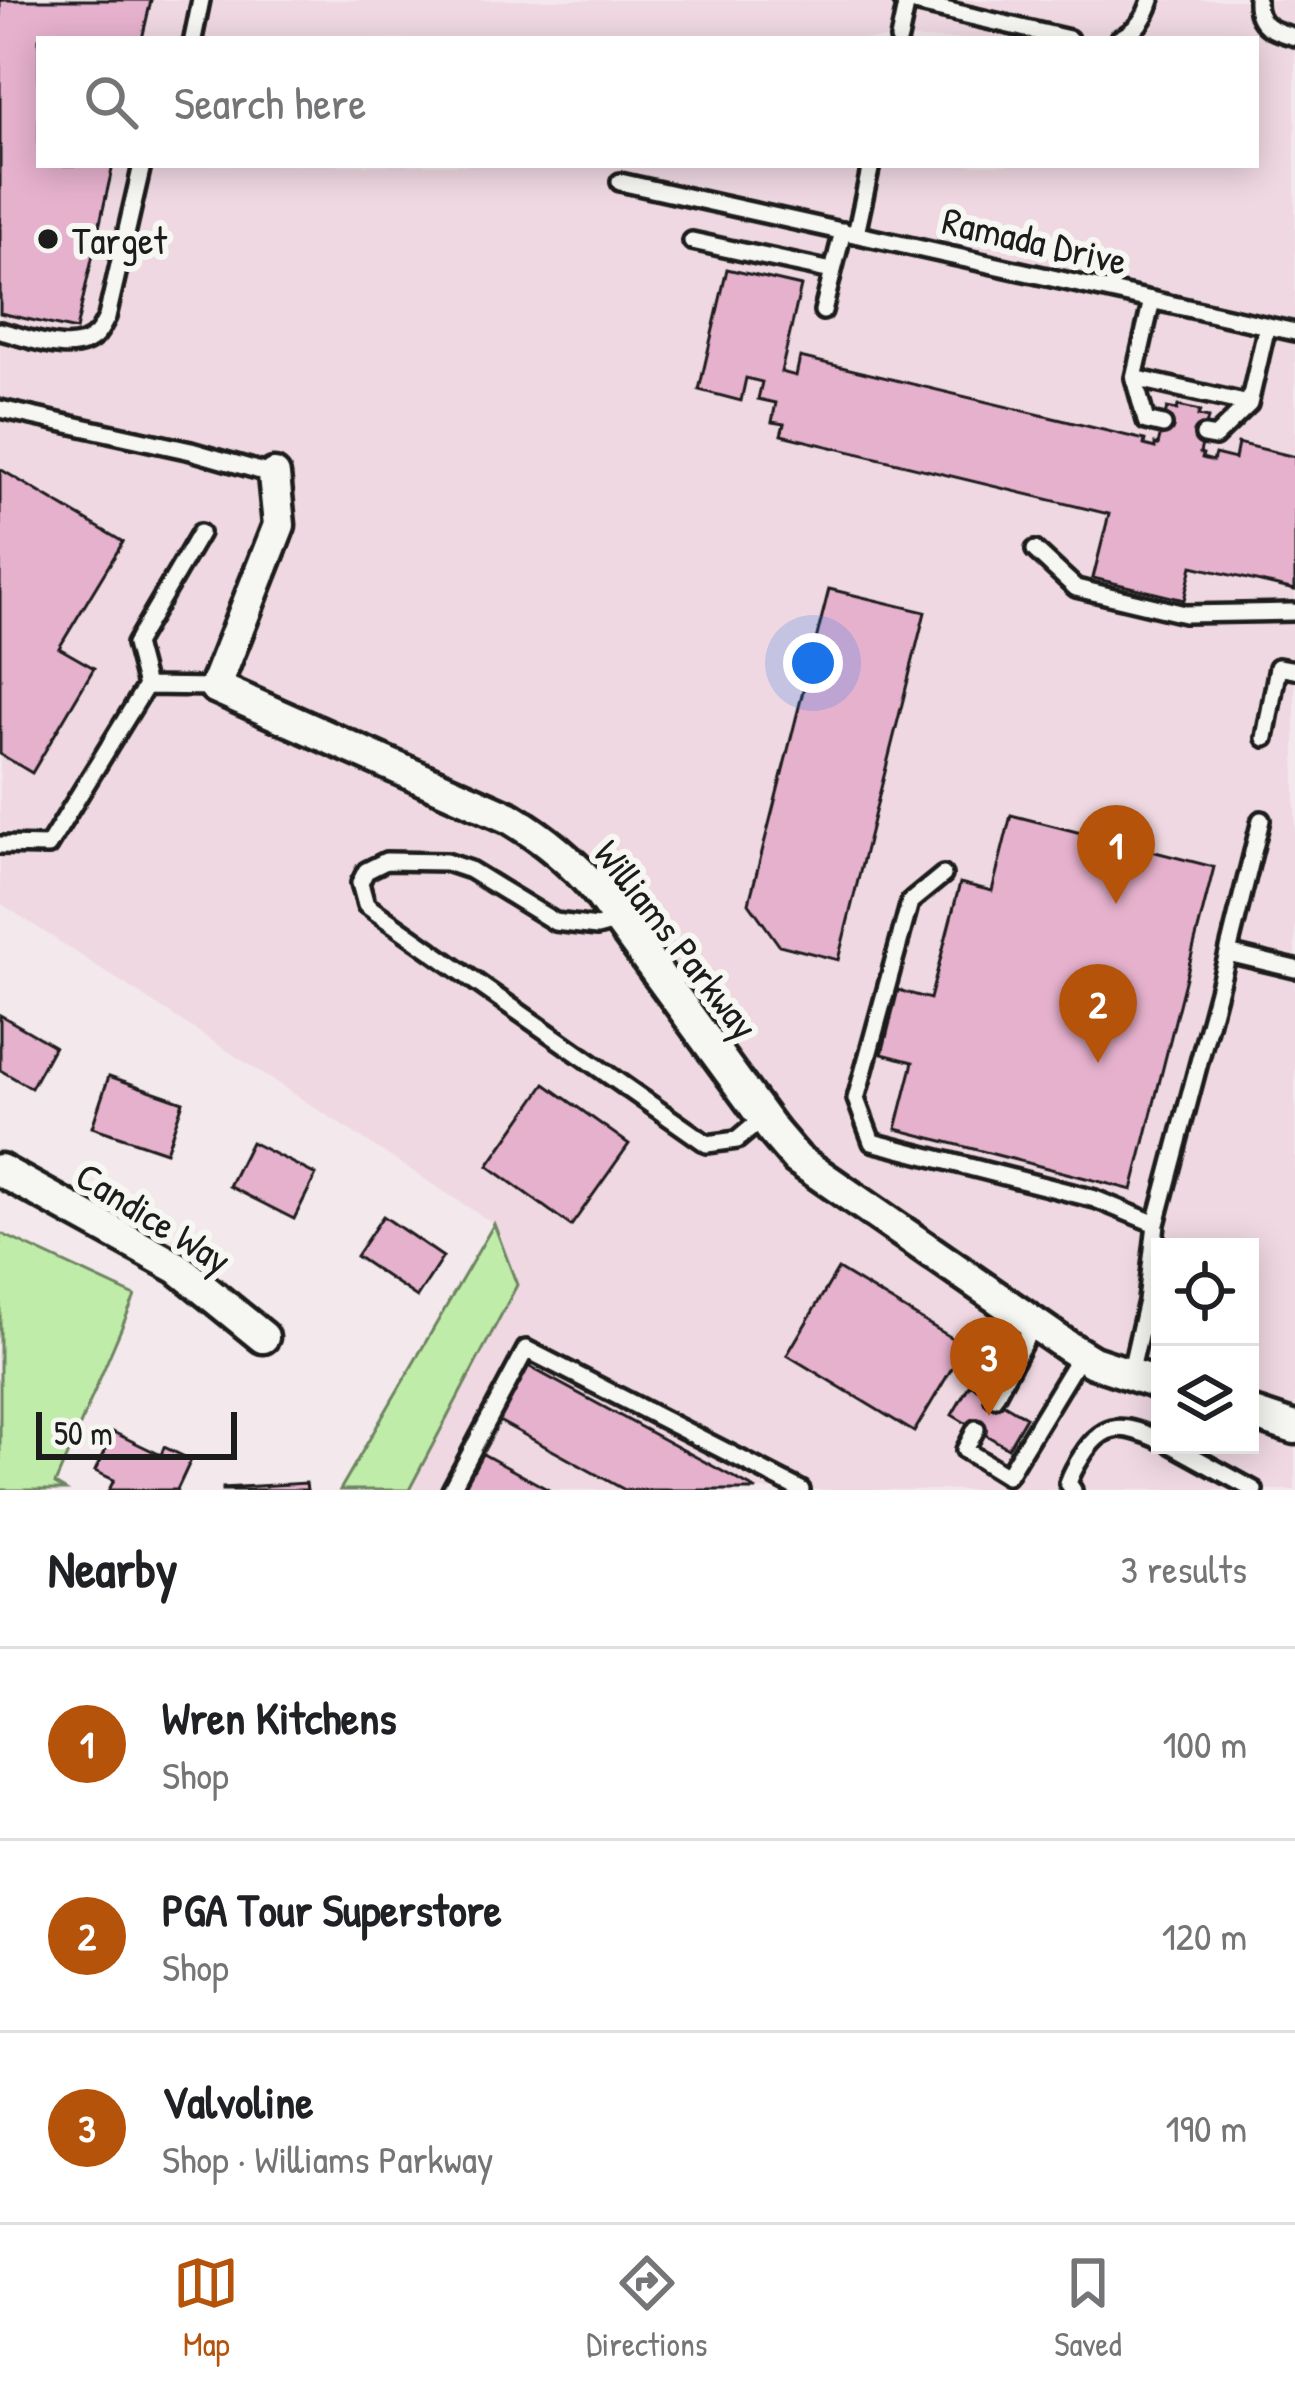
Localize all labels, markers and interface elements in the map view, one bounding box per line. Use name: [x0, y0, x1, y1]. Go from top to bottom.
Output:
search box: [36, 36, 1259, 168]
icon: search: [78, 69, 144, 135]
text: Search here: [174, 72, 366, 133]
street label: Ramada Drive: [938, 193, 1132, 287]
place label: Target: [72, 213, 167, 266]
marker: Target: [35, 226, 61, 252]
your location: [783, 633, 843, 693]
pin: 1: [1077, 805, 1155, 904]
street label: Williams Parkway: [582, 828, 772, 1050]
pin: 2: [1059, 964, 1137, 1063]
street label: Candice Way: [66, 1149, 242, 1285]
map controls: [1151, 1238, 1259, 1454]
button: locate: [1151, 1238, 1259, 1346]
pin: 3: [950, 1317, 1028, 1416]
button: layers: [1151, 1346, 1259, 1454]
scale bar: [36, 1406, 237, 1459]
text: 50 m: [54, 1411, 113, 1455]
text: Nearby: [48, 1534, 178, 1603]
text: 3 results: [1121, 1542, 1247, 1595]
text: Wren Kitchens: [162, 1687, 397, 1748]
text: 1: [80, 1717, 94, 1770]
text: 100 m: [1162, 1717, 1247, 1770]
text: Shop: [162, 1748, 229, 1801]
text: PGA Tour Superstore: [162, 1879, 502, 1940]
text: 2: [78, 1909, 96, 1962]
text: 120 m: [1162, 1909, 1247, 1962]
text: Shop: [162, 1940, 229, 1993]
text: Valvoline: [162, 2071, 313, 2132]
text: 3: [78, 2101, 96, 2154]
text: 190 m: [1166, 2101, 1247, 2154]
text: Shop · Williams Parkway: [162, 2132, 494, 2185]
tab: Map: [173, 2250, 239, 2366]
tab: Directions: [586, 2250, 708, 2366]
tab: Saved: [1054, 2250, 1122, 2366]

